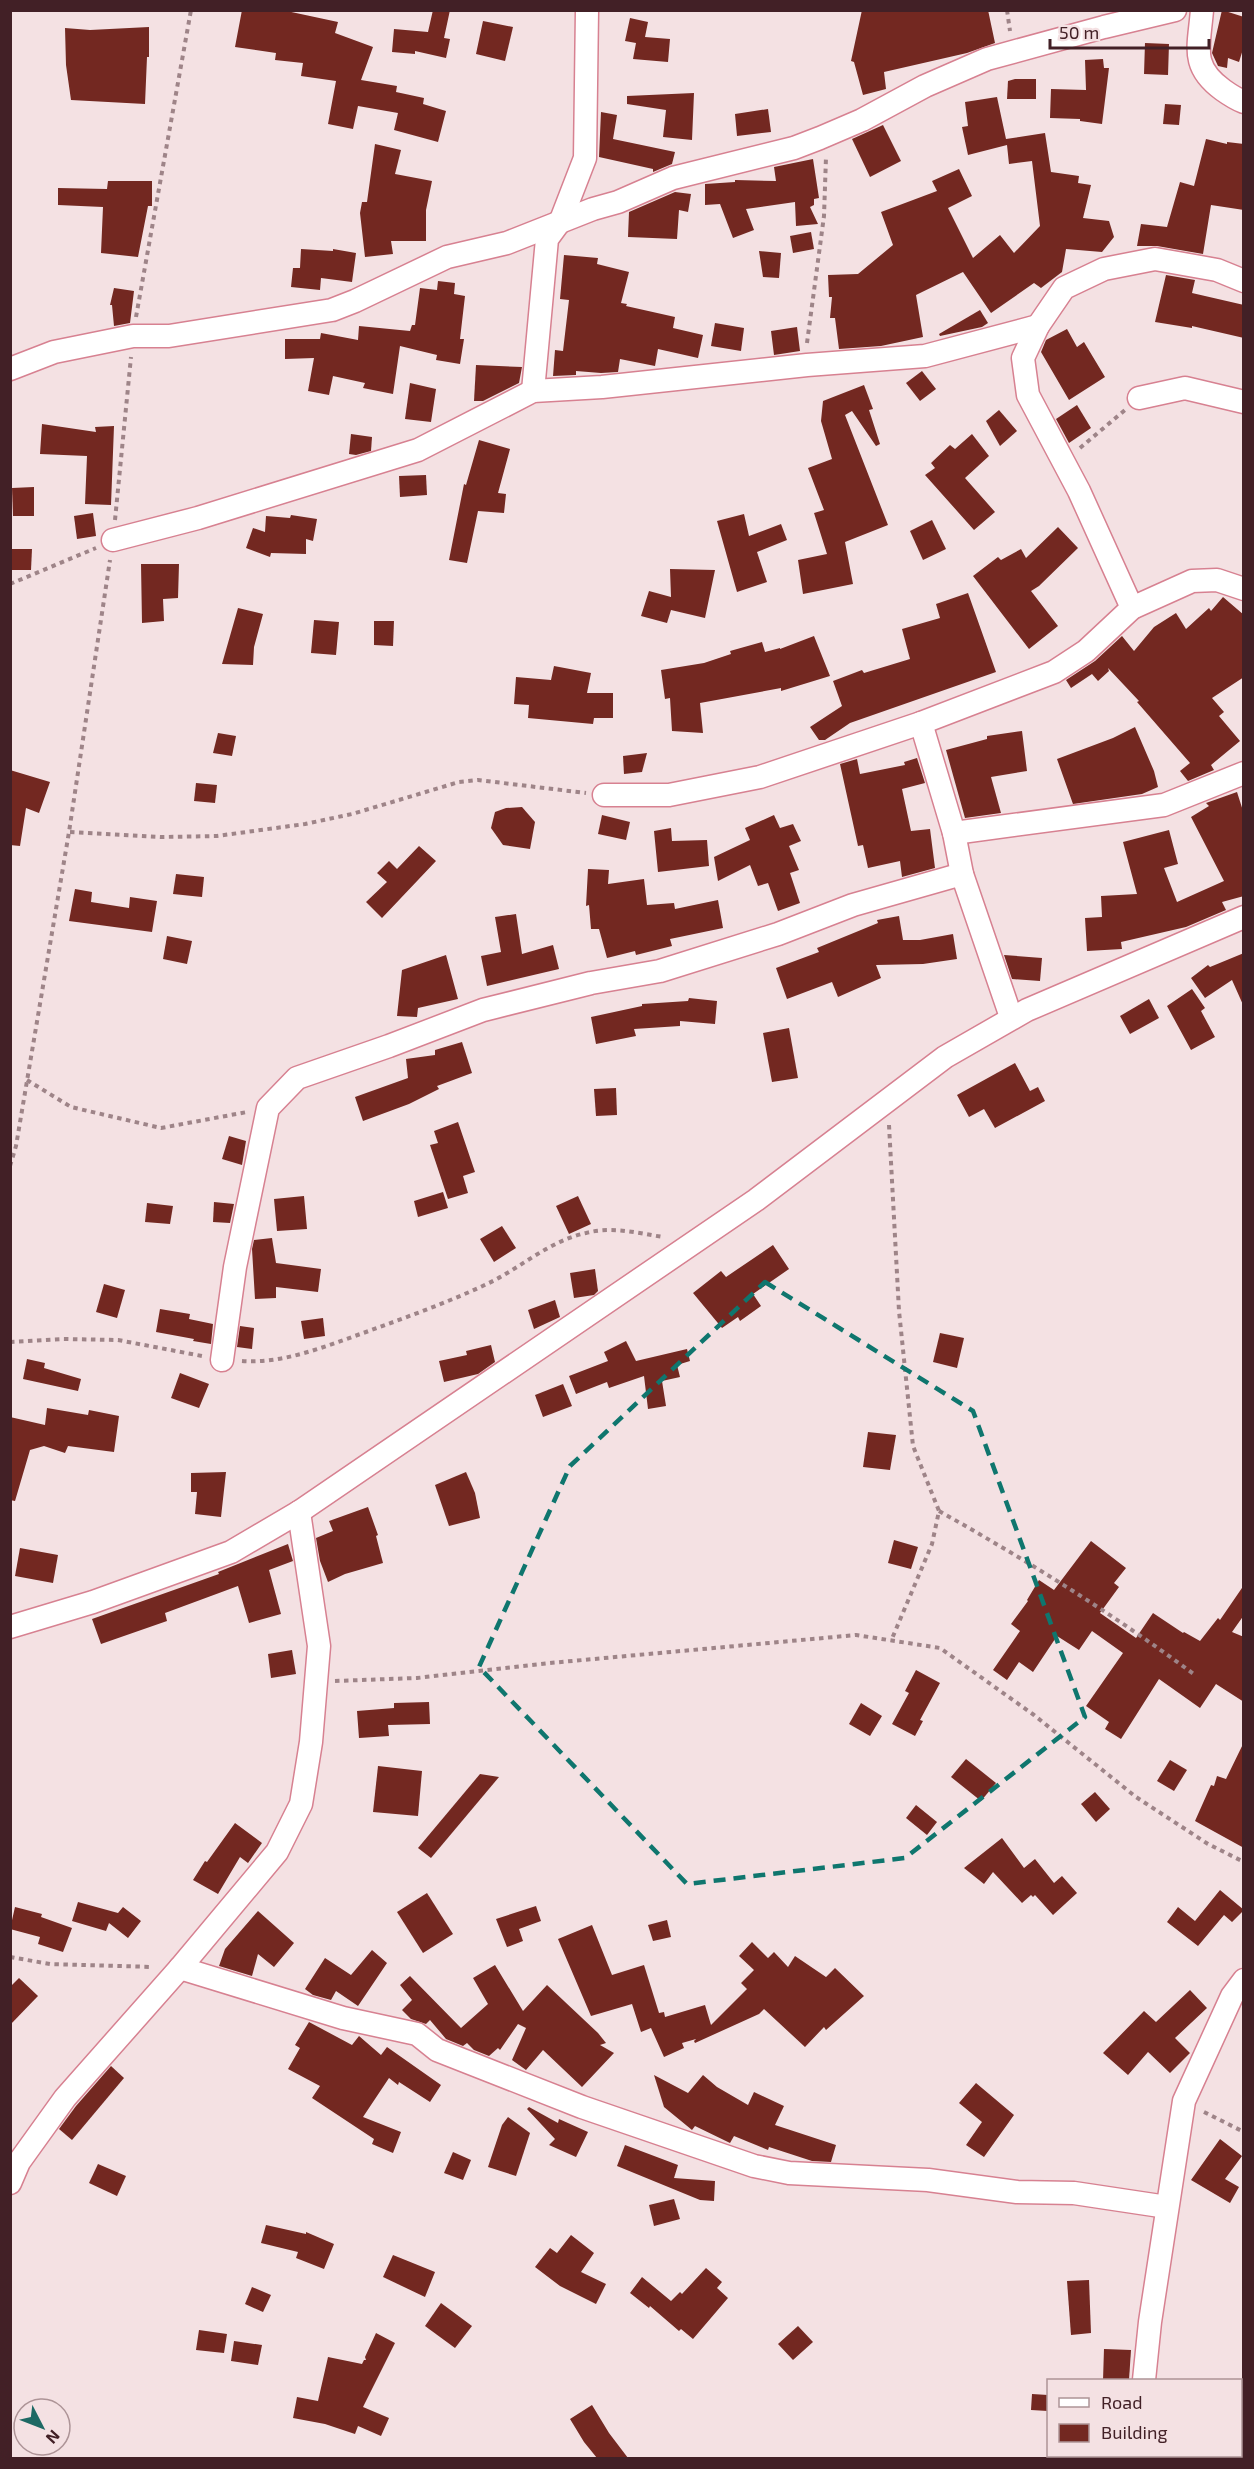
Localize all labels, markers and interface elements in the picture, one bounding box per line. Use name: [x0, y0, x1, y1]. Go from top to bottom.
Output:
scale bar: [1050, 12, 1209, 50]
text: 50 m: [1059, 21, 1099, 43]
legend: [1047, 2379, 1242, 2457]
text: Road: [1101, 2391, 1142, 2413]
north arrow: [12, 2397, 72, 2457]
text: Building: [1101, 2421, 1168, 2443]
text: N: [43, 2427, 64, 2448]

